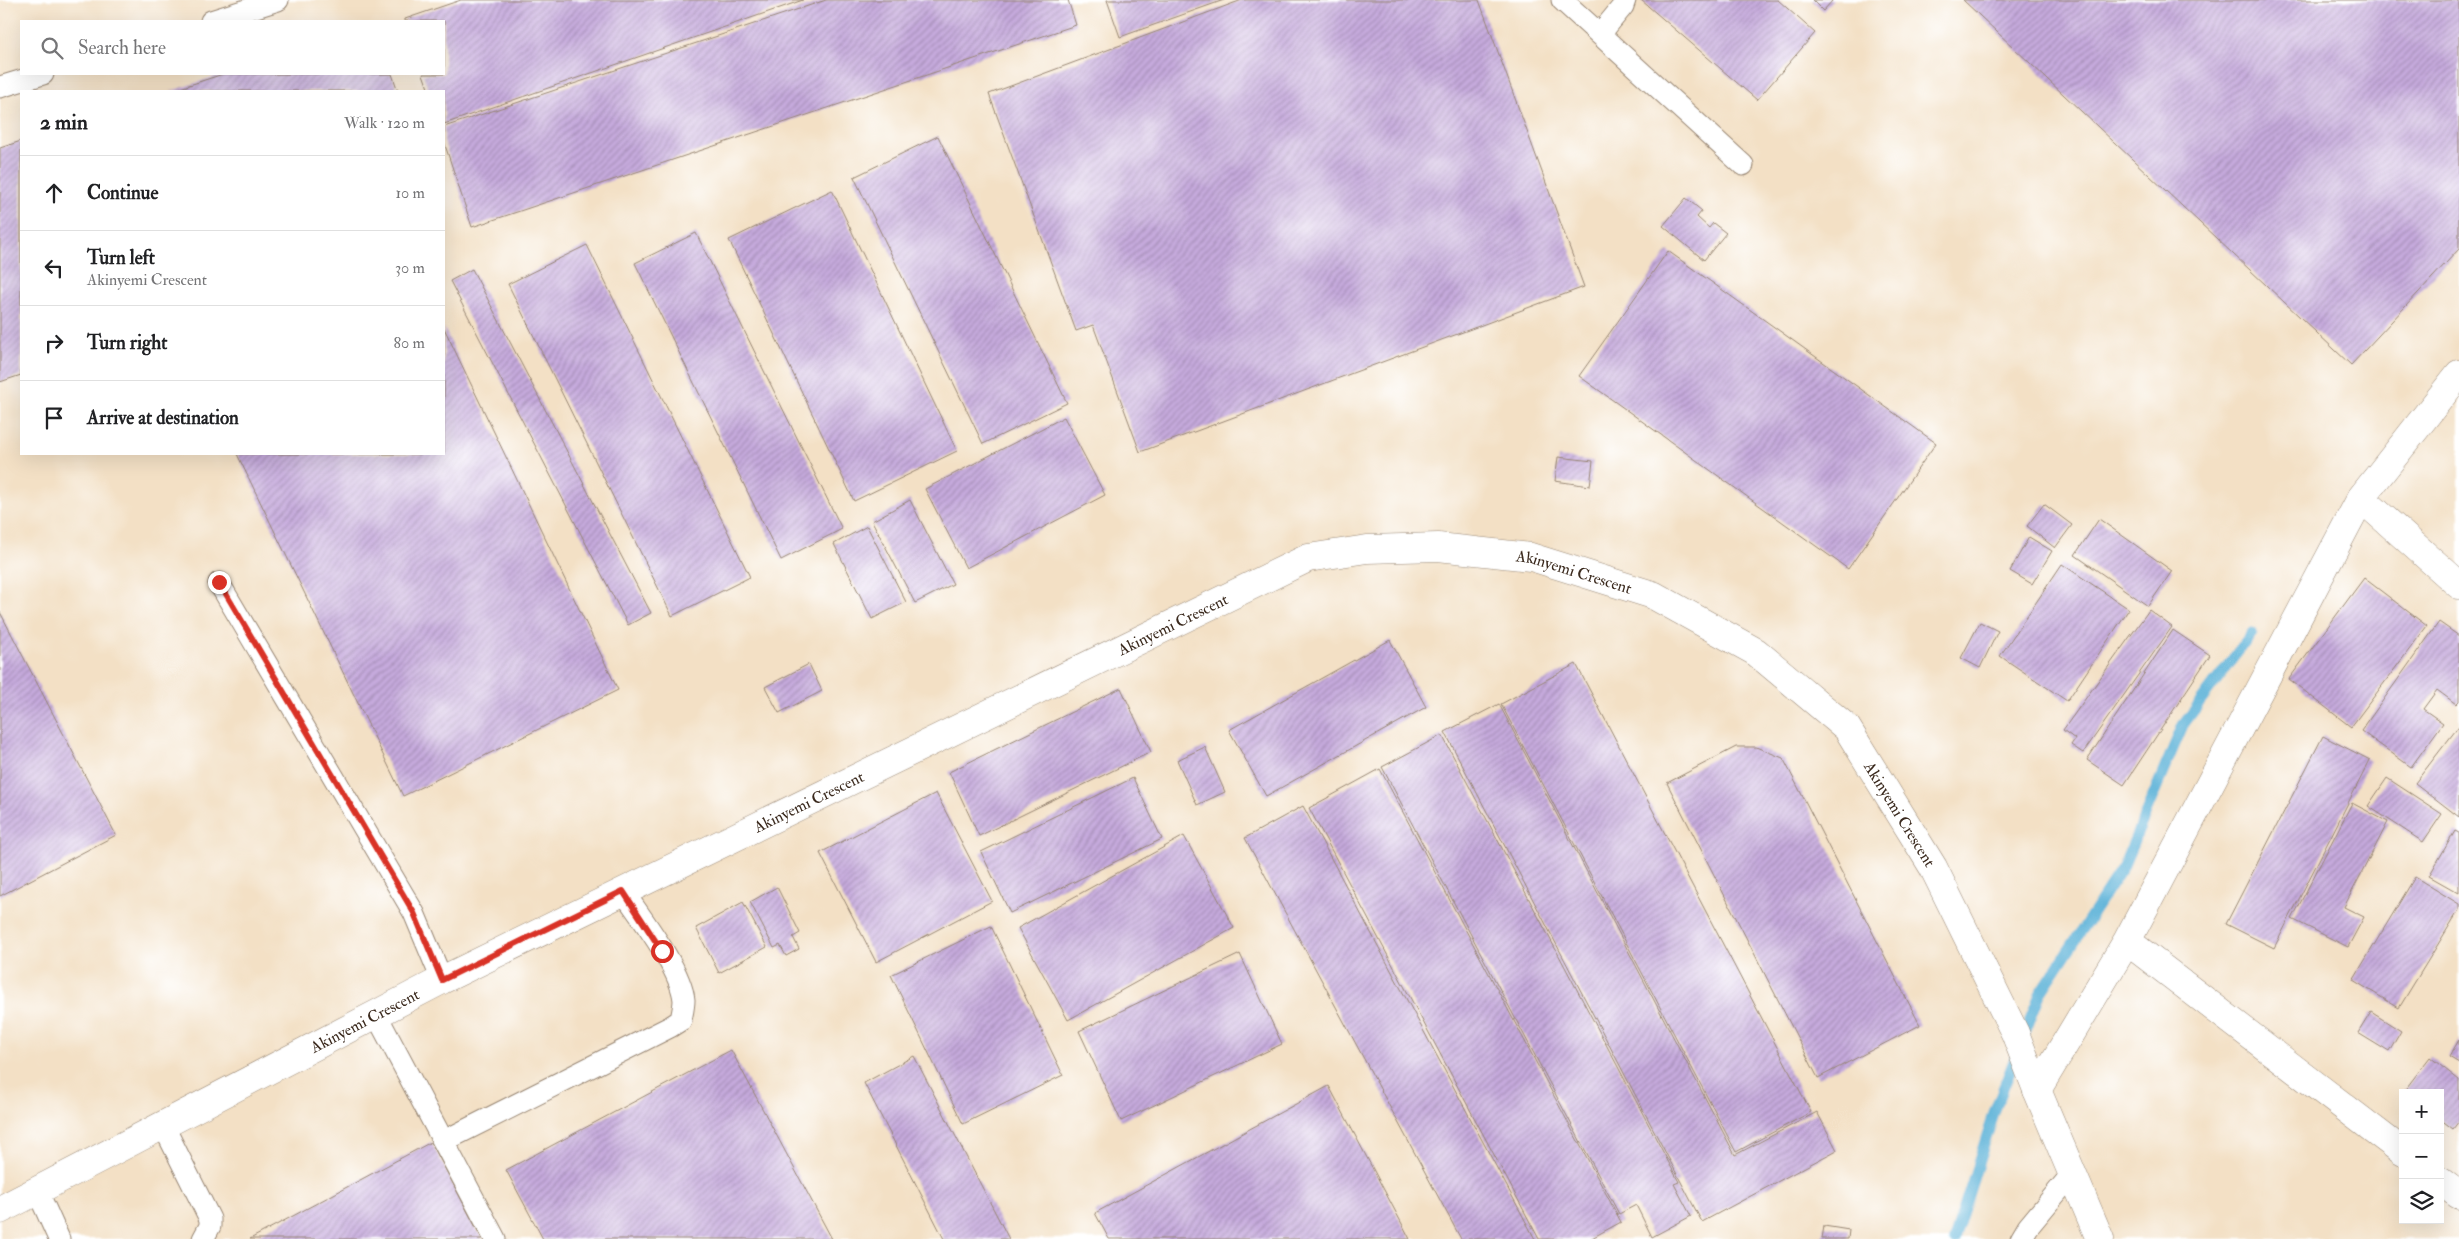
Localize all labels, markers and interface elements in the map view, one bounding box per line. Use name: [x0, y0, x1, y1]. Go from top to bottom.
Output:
search box: [20, 20, 445, 75]
icon: search: [38, 34, 66, 62]
text: Search here: [78, 36, 166, 60]
text: 2 min: [40, 109, 88, 136]
text: Walk · 120 m: [344, 113, 425, 133]
icon: ahead: [40, 179, 68, 207]
text: Continue: [87, 181, 158, 205]
text: 10 m: [395, 183, 425, 203]
text: Turn left: [87, 246, 155, 270]
icon: left: [40, 254, 68, 282]
text: 30 m: [395, 258, 425, 278]
text: Akinyemi Crescent: [87, 270, 207, 290]
icon: right: [40, 329, 68, 357]
text: Turn right: [87, 331, 167, 355]
text: 80 m: [394, 333, 425, 353]
icon: arrive: [40, 404, 68, 432]
text: Arrive at destination: [87, 406, 239, 430]
street label: Akinyemi Crescent: [1514, 546, 1634, 599]
route end: [208, 571, 231, 594]
street label: Akinyemi Crescent: [1114, 590, 1231, 661]
street label: Akinyemi Crescent: [1859, 757, 1939, 871]
street label: Akinyemi Crescent: [750, 767, 867, 838]
route start: [651, 940, 674, 963]
street label: Akinyemi Crescent: [306, 985, 423, 1058]
map controls: [2399, 1089, 2444, 1224]
button: +: [2399, 1089, 2444, 1134]
button: −: [2399, 1134, 2444, 1179]
button: layers: [2399, 1179, 2444, 1224]

